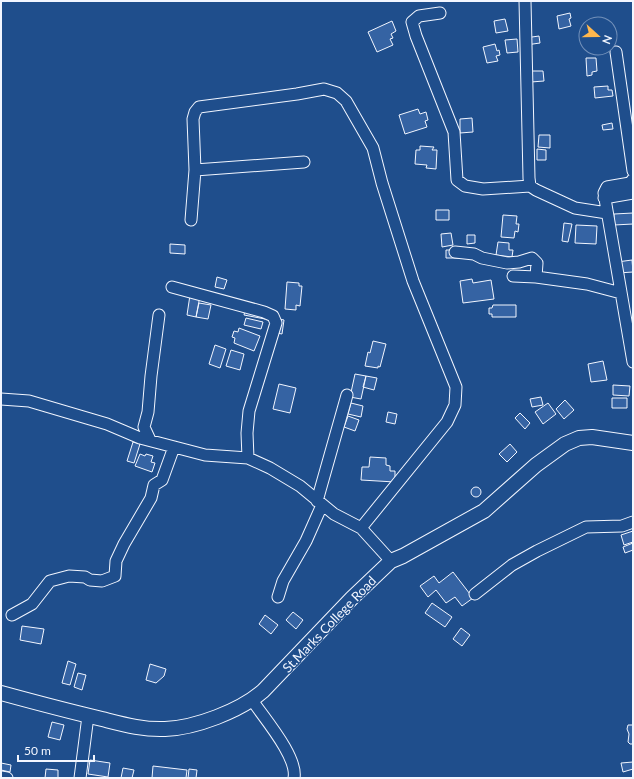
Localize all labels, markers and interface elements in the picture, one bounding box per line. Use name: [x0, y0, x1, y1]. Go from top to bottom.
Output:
north arrow: [578, 16, 618, 56]
text: N: [600, 33, 615, 46]
street label: St.Marks College Road: [279, 573, 379, 675]
scale bar: [18, 737, 94, 763]
text: 50 m: [24, 743, 51, 758]

